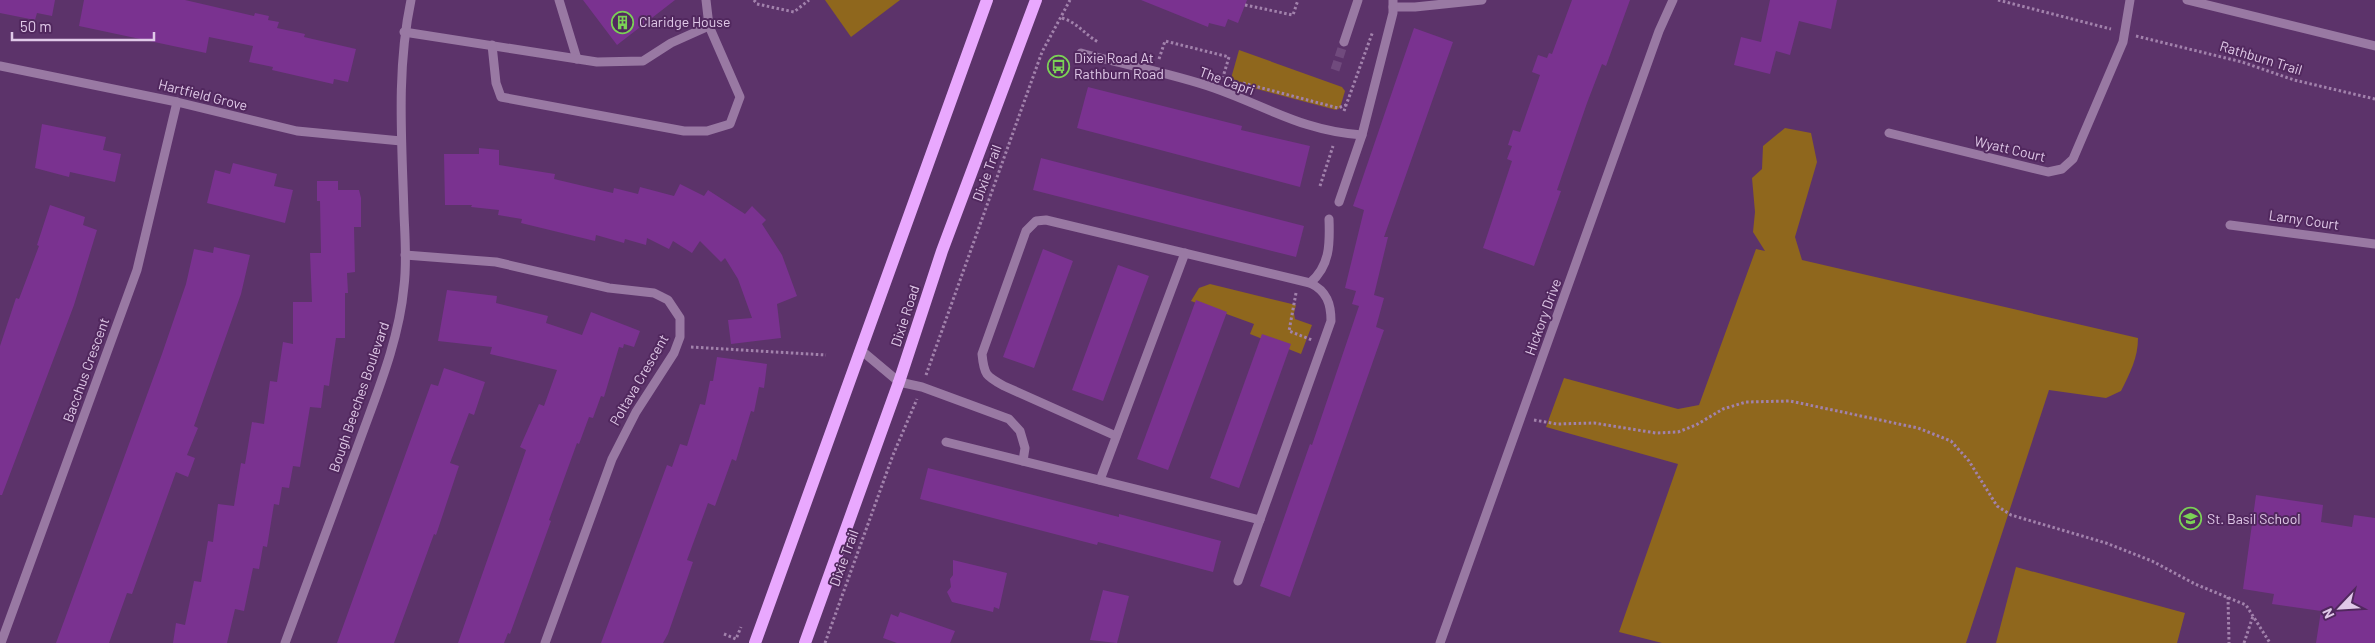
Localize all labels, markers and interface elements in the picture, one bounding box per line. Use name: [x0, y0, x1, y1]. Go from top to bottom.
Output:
scale bar: [12, 10, 155, 42]
building icon: Claridge House: [611, 10, 635, 34]
place label: Claridge House: [639, 13, 730, 30]
text: 50 m: [20, 17, 52, 35]
street label: Rathburn Trail: [2218, 37, 2304, 78]
place label: Dixie Road At Rathburn Road: [1074, 49, 1164, 82]
bus stop icon: Dixie Road At Rathburn Road: [1046, 54, 1070, 78]
street label: The Capri: [1197, 63, 1257, 98]
street label: Hartfield Grove: [157, 75, 249, 114]
street label: Wyatt Court: [1973, 132, 2047, 165]
street label: Dixie Trail: [968, 142, 1005, 203]
street label: Larny Court: [2268, 206, 2340, 233]
street label: Hickory Drive: [1521, 276, 1564, 357]
street label: Dixie Road: [887, 283, 922, 349]
street label: Bacchus Crescent: [59, 315, 112, 424]
street label: Bough Beeches Boulevard: [325, 319, 392, 474]
street label: Poltava Crescent: [606, 331, 672, 428]
school or university icon: St. Basil School: [2179, 507, 2203, 531]
place label: St. Basil School: [2207, 510, 2301, 527]
street label: Dixie Trail: [825, 527, 862, 588]
north arrow: [2315, 583, 2365, 633]
text: N: [2318, 606, 2337, 622]

